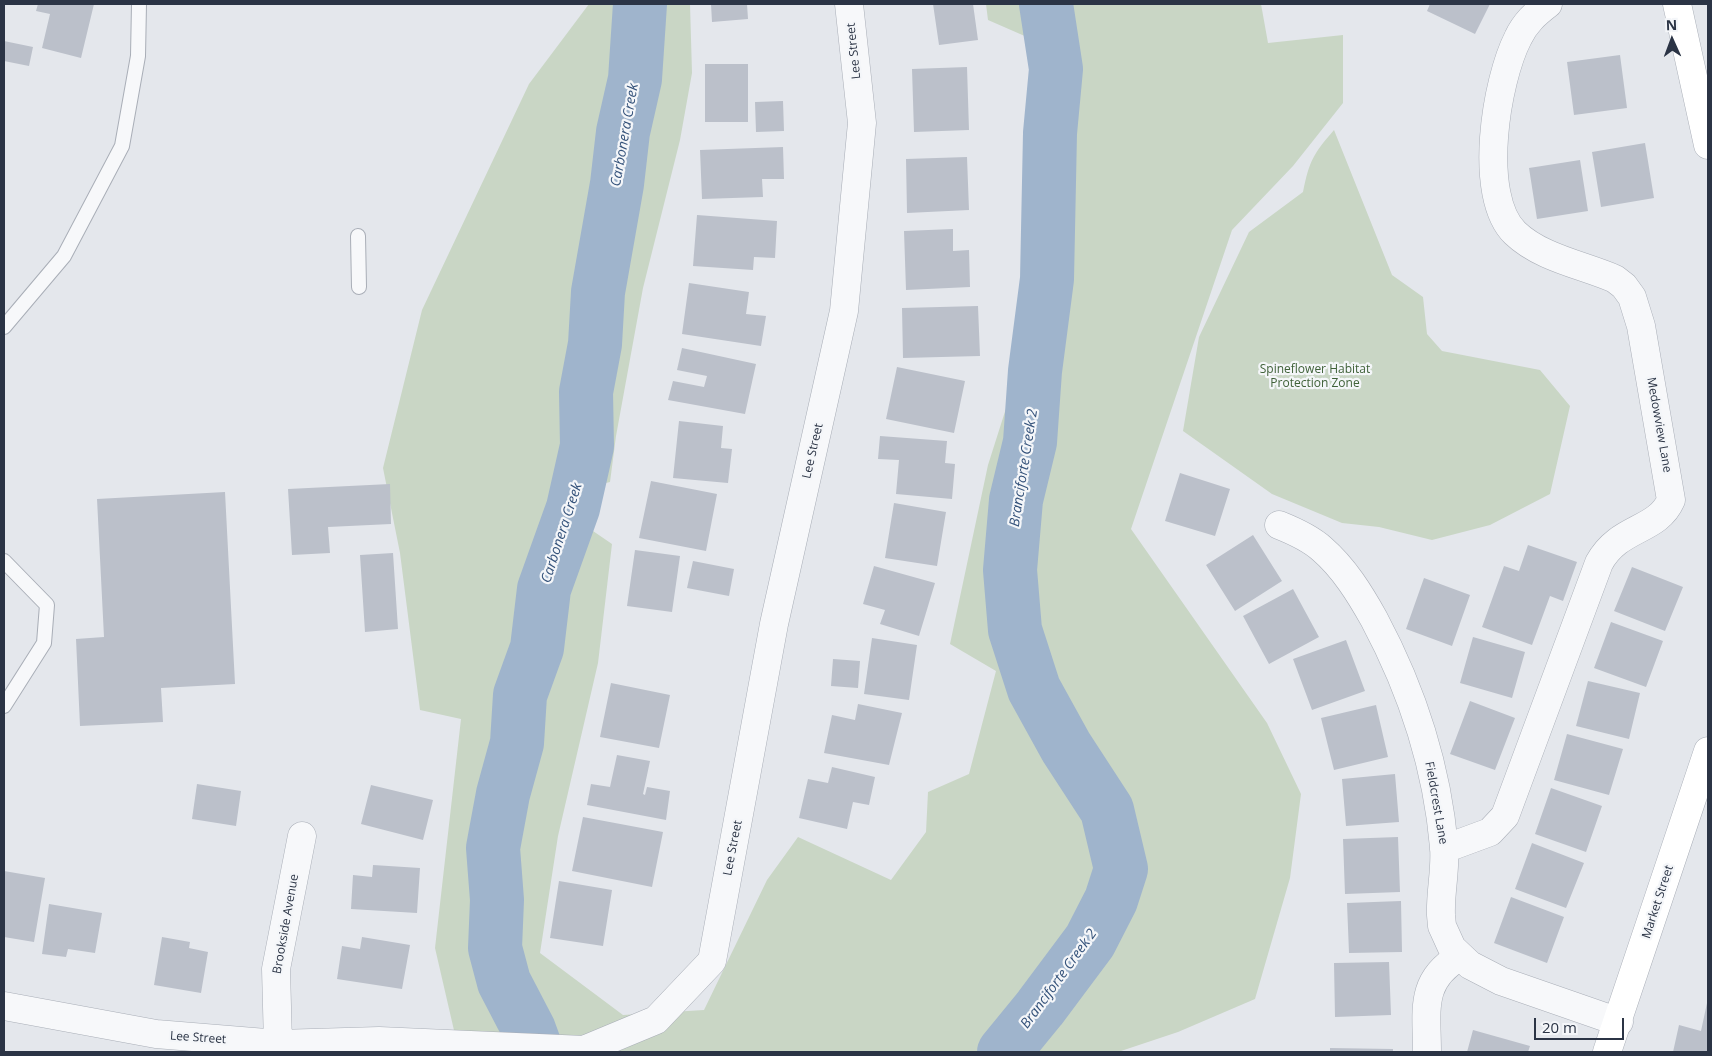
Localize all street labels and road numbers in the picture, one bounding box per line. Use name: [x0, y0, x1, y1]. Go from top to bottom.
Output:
street label: Lee Street: [844, 22, 864, 80]
street label: Medowview Lane: [1644, 376, 1674, 474]
street label: Lee Street: [800, 422, 826, 480]
street label: Fieldcrest Lane: [1422, 760, 1450, 846]
street label: Lee Street: [721, 819, 745, 877]
street label: Market Street: [1639, 863, 1677, 941]
street label: Brookside Avenue: [270, 873, 302, 975]
street label: Lee Street: [169, 1029, 227, 1047]

